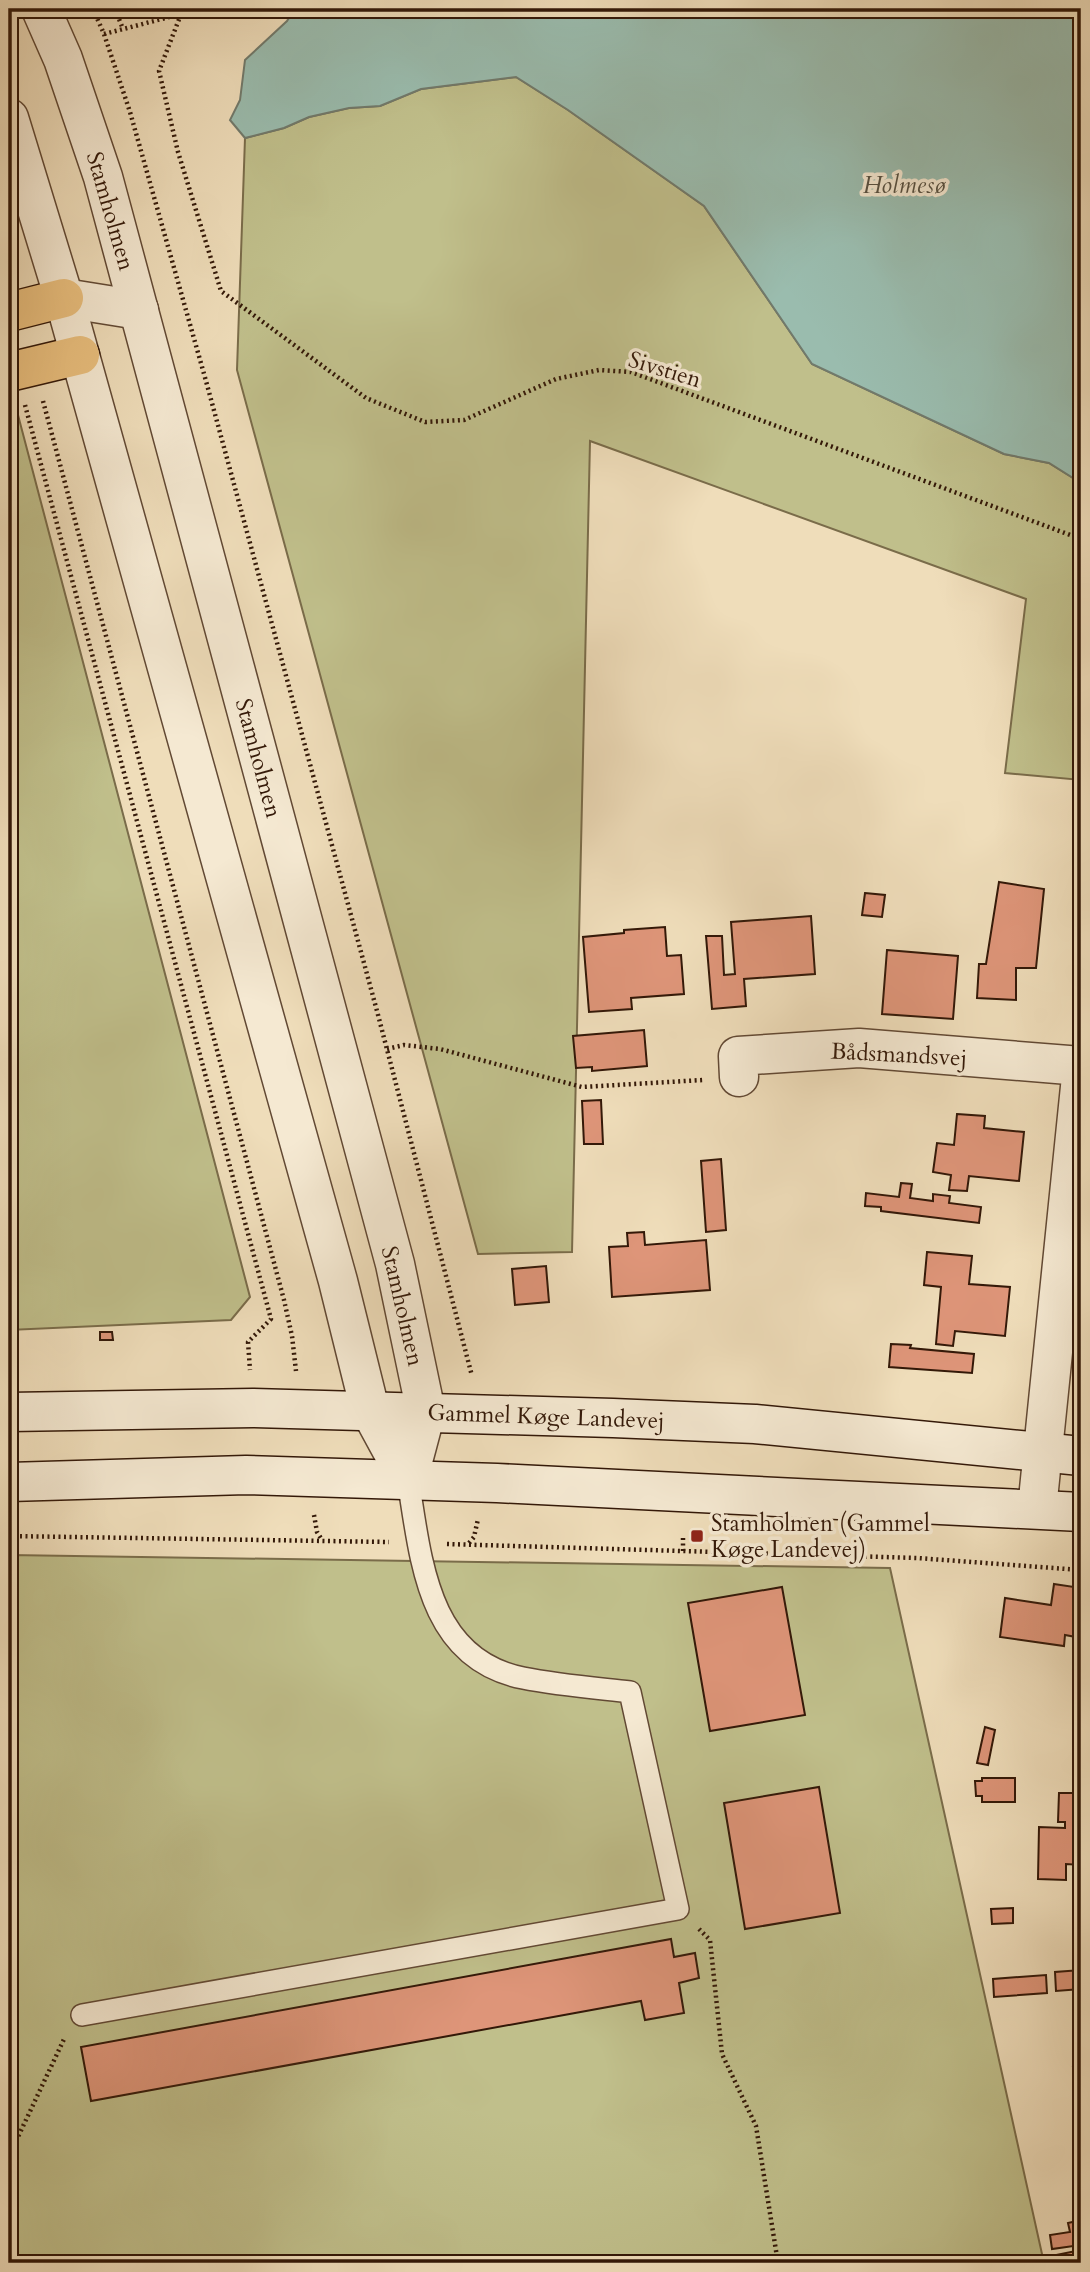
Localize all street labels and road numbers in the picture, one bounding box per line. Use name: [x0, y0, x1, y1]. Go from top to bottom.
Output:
street label: Stamholmen: [79, 148, 142, 274]
street label: Sivstien: [625, 344, 705, 395]
street label: Stamholmen: [228, 695, 289, 821]
street label: Bådsmandsvej: [830, 1035, 968, 1074]
street label: Stamholmen: [374, 1243, 431, 1369]
street label: Gammel Køge Landevej: [427, 1397, 665, 1436]

